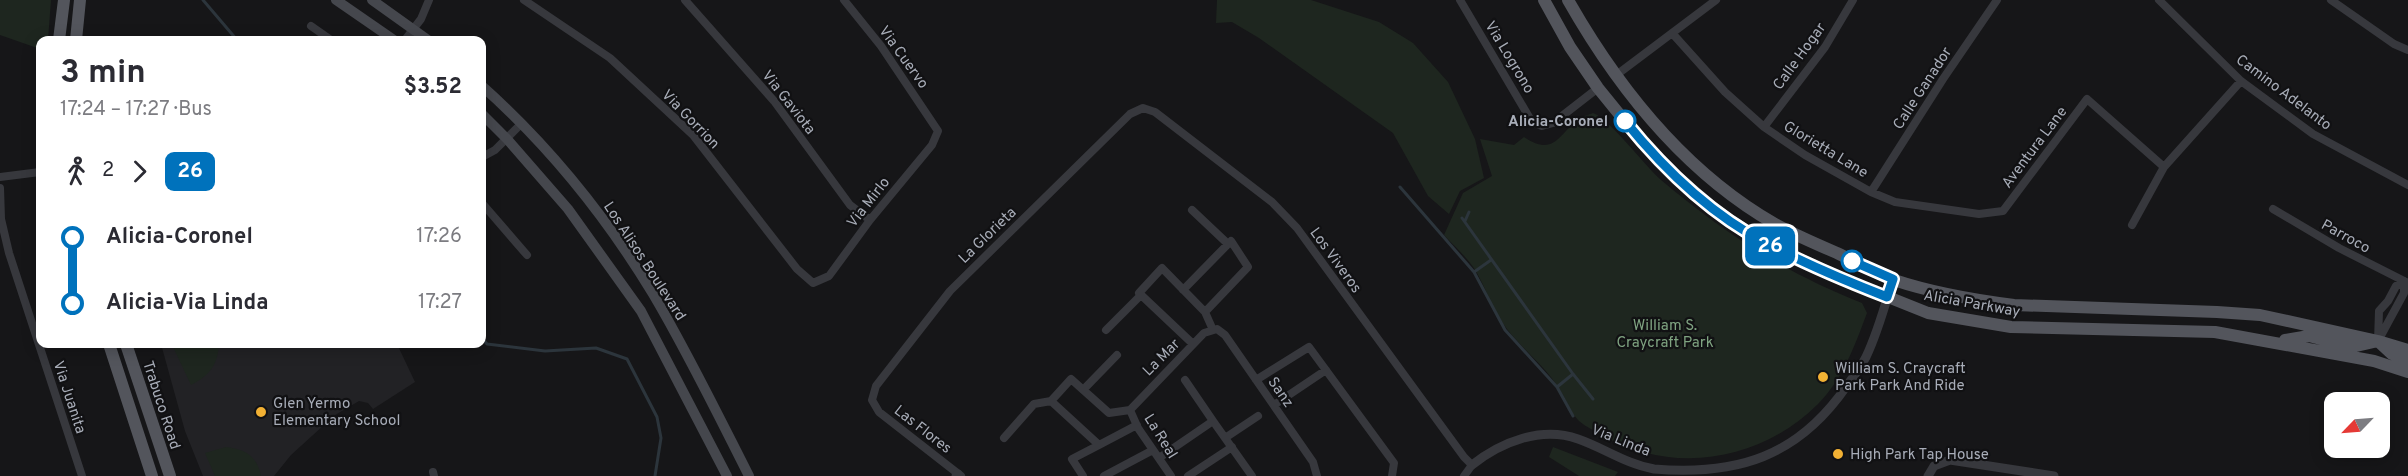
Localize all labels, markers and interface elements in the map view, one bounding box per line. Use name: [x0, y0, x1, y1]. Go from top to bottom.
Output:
street label: Via Logrono: [1480, 18, 1538, 98]
street label: Calle Hogar: [1769, 19, 1831, 94]
street label: Via Cuervo: [874, 23, 932, 93]
street label: Calle Ganador: [1890, 44, 1957, 134]
street label: Camino Adelanto: [2231, 51, 2335, 135]
text: 3 min: [60, 53, 146, 95]
street label: Via Gaviota: [757, 67, 819, 139]
text: $3.52: [404, 74, 462, 101]
street label: Via Gorrion: [657, 86, 723, 154]
text: 17:24 – 17:27 · Bus: [60, 97, 212, 123]
street label: Aventura Lane: [1998, 103, 2072, 193]
marker: Alicia-Coronel: [1614, 110, 1636, 132]
place label: Alicia-Coronel: [1508, 113, 1608, 132]
street label: Glorietta Lane: [1779, 118, 1871, 183]
icon: walk: [60, 155, 93, 188]
icon: forward: [123, 155, 156, 188]
text: 2: [102, 158, 114, 184]
text: 26: [177, 158, 203, 185]
street label: Via Mirlo: [844, 174, 895, 232]
street label: Los Alisos Boulevard: [598, 199, 689, 325]
street label: La Glorieta: [955, 204, 1021, 268]
street label: Parroco: [2317, 216, 2373, 258]
text: Alicia-Coronel: [106, 224, 253, 251]
text: 17:26: [416, 224, 462, 250]
street label: Los Viveros: [1305, 224, 1365, 297]
line badge: 26: [1743, 226, 1797, 266]
text: 26: [1757, 233, 1783, 260]
unlabelled marker: [1841, 250, 1863, 272]
street label: Alicia Parkway: [1922, 287, 2022, 322]
text: Alicia-Via Linda: [106, 290, 269, 317]
text: 17:27: [418, 290, 462, 316]
park label: William S. Craycraft Park: [1616, 317, 1714, 353]
street label: La Mar: [1139, 335, 1185, 381]
street label: Via Juanita: [48, 359, 89, 436]
street label: Trabuco Road: [137, 359, 184, 452]
place label: William S. Craycraft Park Park And Ride: [1835, 360, 1966, 396]
marker: William S. Craycraft Park Park And Ride: [1816, 370, 1830, 384]
street label: Sanz: [1262, 374, 1297, 412]
north arrow: [2324, 392, 2390, 458]
map controls: [2324, 392, 2390, 458]
place label: Glen Yermo Elementary School: [273, 395, 400, 431]
street label: Las Flores: [889, 402, 955, 459]
marker: Glen Yermo Elementary School: [254, 405, 268, 419]
street label: La Real: [1139, 411, 1181, 463]
street label: Via Linda: [1588, 421, 1653, 462]
place label: High Park Tap House: [1850, 446, 1989, 465]
marker: High Park Tap House: [1831, 447, 1845, 461]

